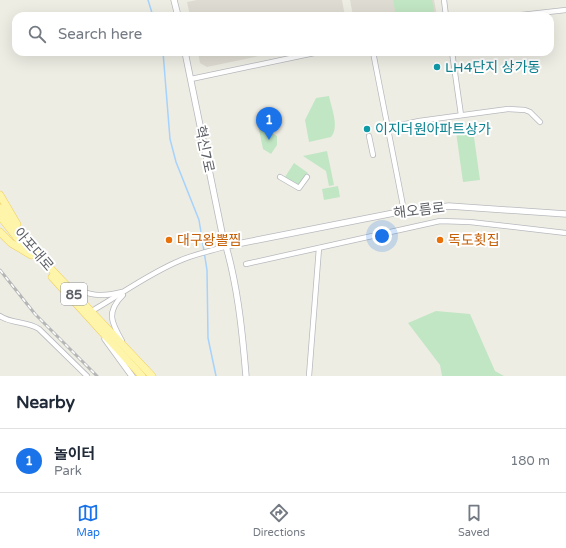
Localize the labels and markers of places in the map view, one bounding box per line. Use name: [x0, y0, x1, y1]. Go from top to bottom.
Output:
place label: LH4단지 상가동: [445, 59, 541, 76]
marker: LH4단지 상가동: [432, 62, 442, 72]
pin: 1: [256, 107, 282, 140]
place label: 이지더원아파트상가: [375, 121, 491, 138]
marker: 이지더원아파트상가: [362, 124, 372, 134]
place label: 대구왕뽈찜: [177, 232, 241, 249]
place label: 독도횟집: [448, 232, 500, 249]
marker: 대구왕뽈찜: [164, 235, 174, 245]
marker: 독도횟집: [435, 235, 445, 245]

